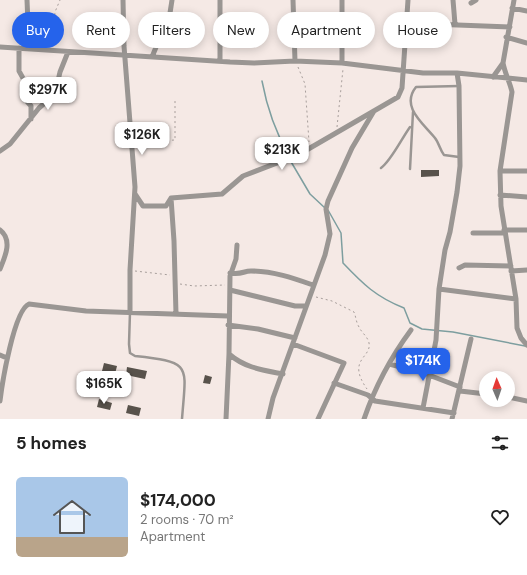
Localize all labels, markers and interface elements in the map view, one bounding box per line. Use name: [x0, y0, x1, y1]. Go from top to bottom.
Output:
chip: Buy: [12, 12, 64, 48]
chip: Rent: [72, 12, 130, 48]
chip: Filters: [138, 12, 205, 48]
chip: New: [213, 12, 269, 48]
chip: Apartment: [277, 12, 375, 48]
chip: House: [383, 12, 452, 48]
pin: $297K: [20, 77, 76, 111]
text: $297K: [29, 81, 67, 98]
pin: $126K: [114, 122, 170, 156]
text: $126K: [124, 126, 160, 143]
pin: $213K: [254, 137, 310, 171]
text: $213K: [264, 141, 300, 158]
pin: $174K: [395, 348, 451, 382]
text: $174K: [405, 352, 441, 369]
pin: $165K: [76, 371, 132, 405]
north arrow: [479, 371, 515, 407]
map controls: [479, 371, 515, 407]
text: $165K: [85, 375, 123, 392]
text: 5 homes: [16, 432, 87, 454]
icon: filters: [489, 432, 511, 454]
text: $174,000: [140, 489, 216, 511]
icon: home: [48, 493, 96, 541]
icon: heart: [489, 506, 511, 528]
text: 2 rooms · 70 m²: [140, 511, 234, 528]
text: Apartment: [140, 528, 205, 545]

